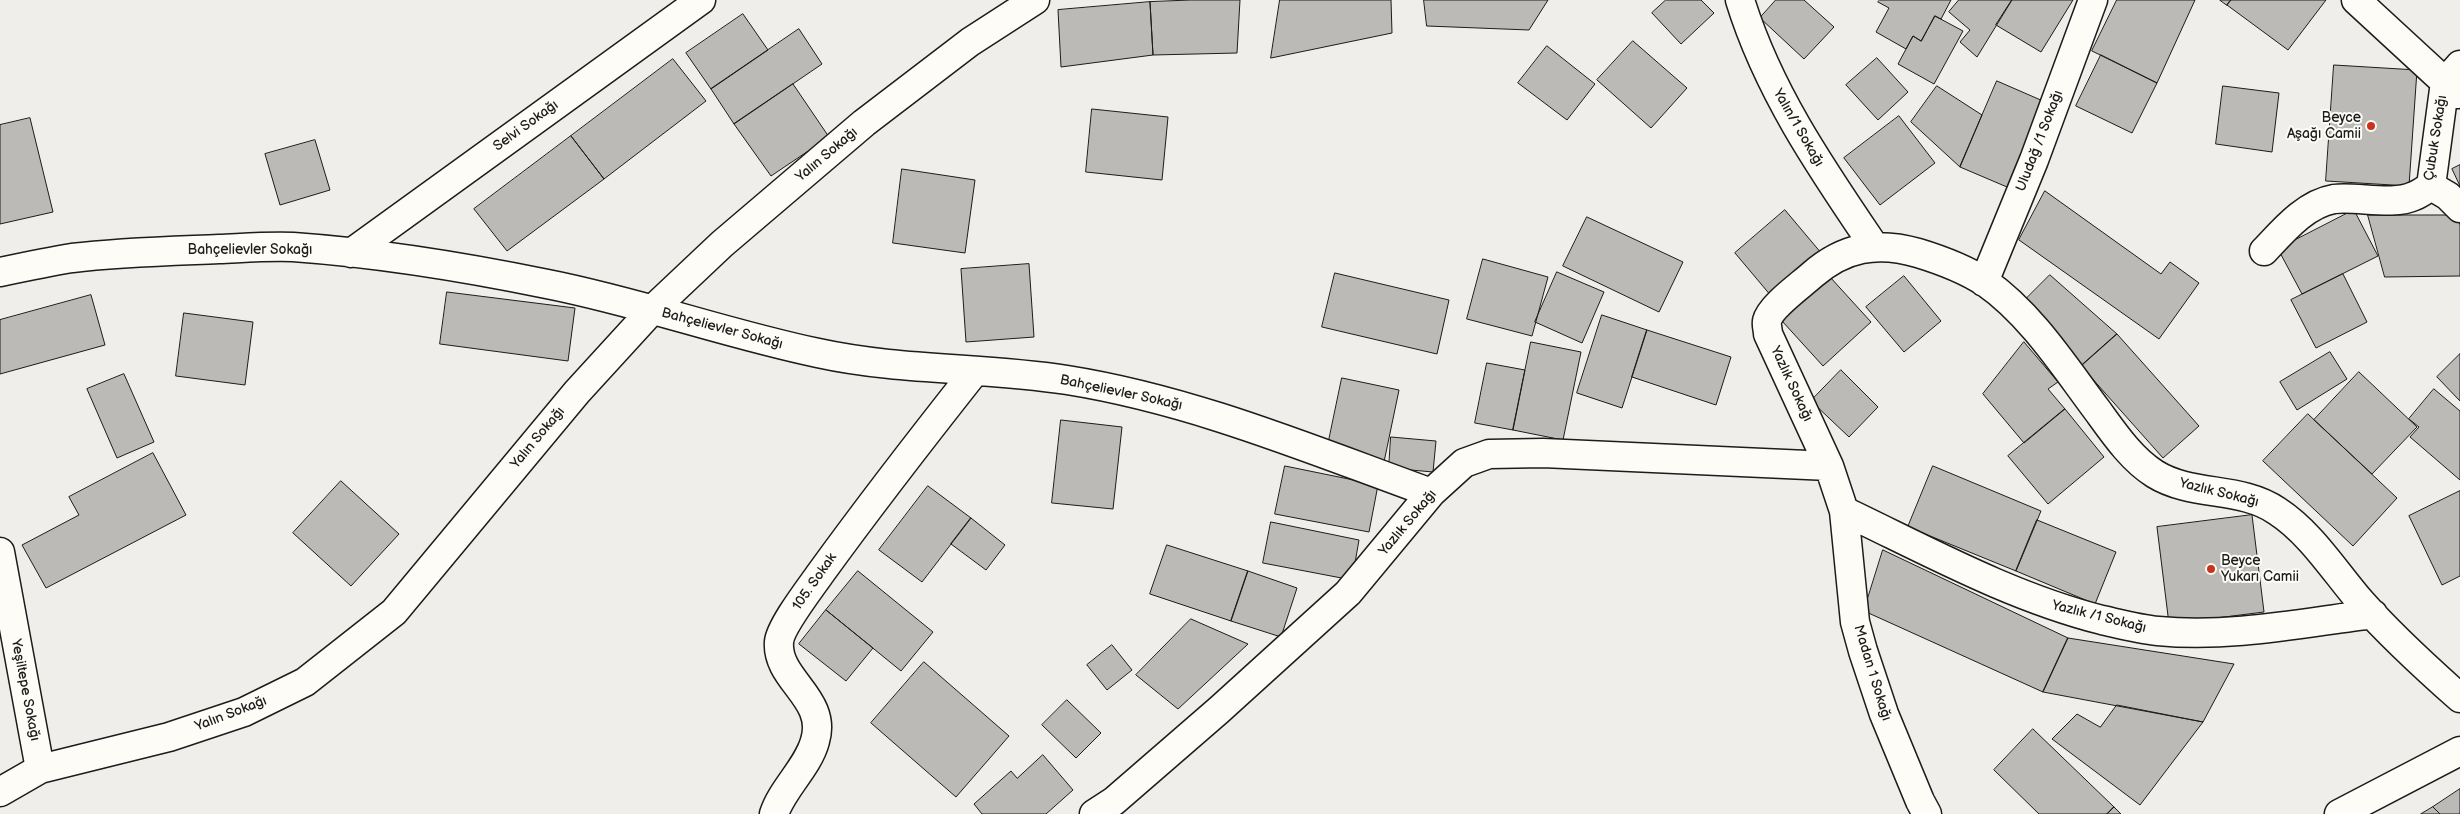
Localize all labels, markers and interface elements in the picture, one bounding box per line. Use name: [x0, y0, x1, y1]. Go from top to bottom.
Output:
street label: Yalın/1 Sokağı: [1769, 86, 1827, 170]
street label: Uludağ /1 Sokağı: [2013, 88, 2067, 194]
street label: Çubuk Sokağı: [2421, 94, 2451, 182]
street label: Selvi Sokağı: [490, 97, 562, 155]
place label: Beyce Aşağı Camii: [2287, 110, 2361, 142]
marker: Beyce Aşağı Camii: [2365, 120, 2377, 132]
street label: Yalın Sokağı: [793, 124, 861, 186]
street label: Bahçelievler Sokağı: [188, 242, 312, 258]
street label: Bahçelievler Sokağı: [660, 305, 784, 353]
street label: Yazlık Sokağı: [1766, 344, 1816, 424]
street label: Bahçelievler Sokağı: [1058, 372, 1184, 414]
street label: Yalın Sokağı: [507, 404, 569, 472]
street label: Yazlık Sokağı: [2178, 475, 2260, 511]
street label: Yazlık Sokağı: [1376, 487, 1440, 559]
street label: 105. Sokak: [789, 550, 841, 614]
place label: Beyce Yukarı Camii: [2221, 553, 2299, 586]
marker: Beyce Yukarı Camii: [2205, 563, 2217, 575]
street label: Yazlık /1 Sokağı: [2050, 597, 2148, 637]
street label: Madan 1 Sokağı: [1849, 623, 1895, 723]
street label: Yeşiltepe Sokağı: [7, 638, 43, 742]
street label: Yalın Sokağı: [193, 693, 269, 735]

